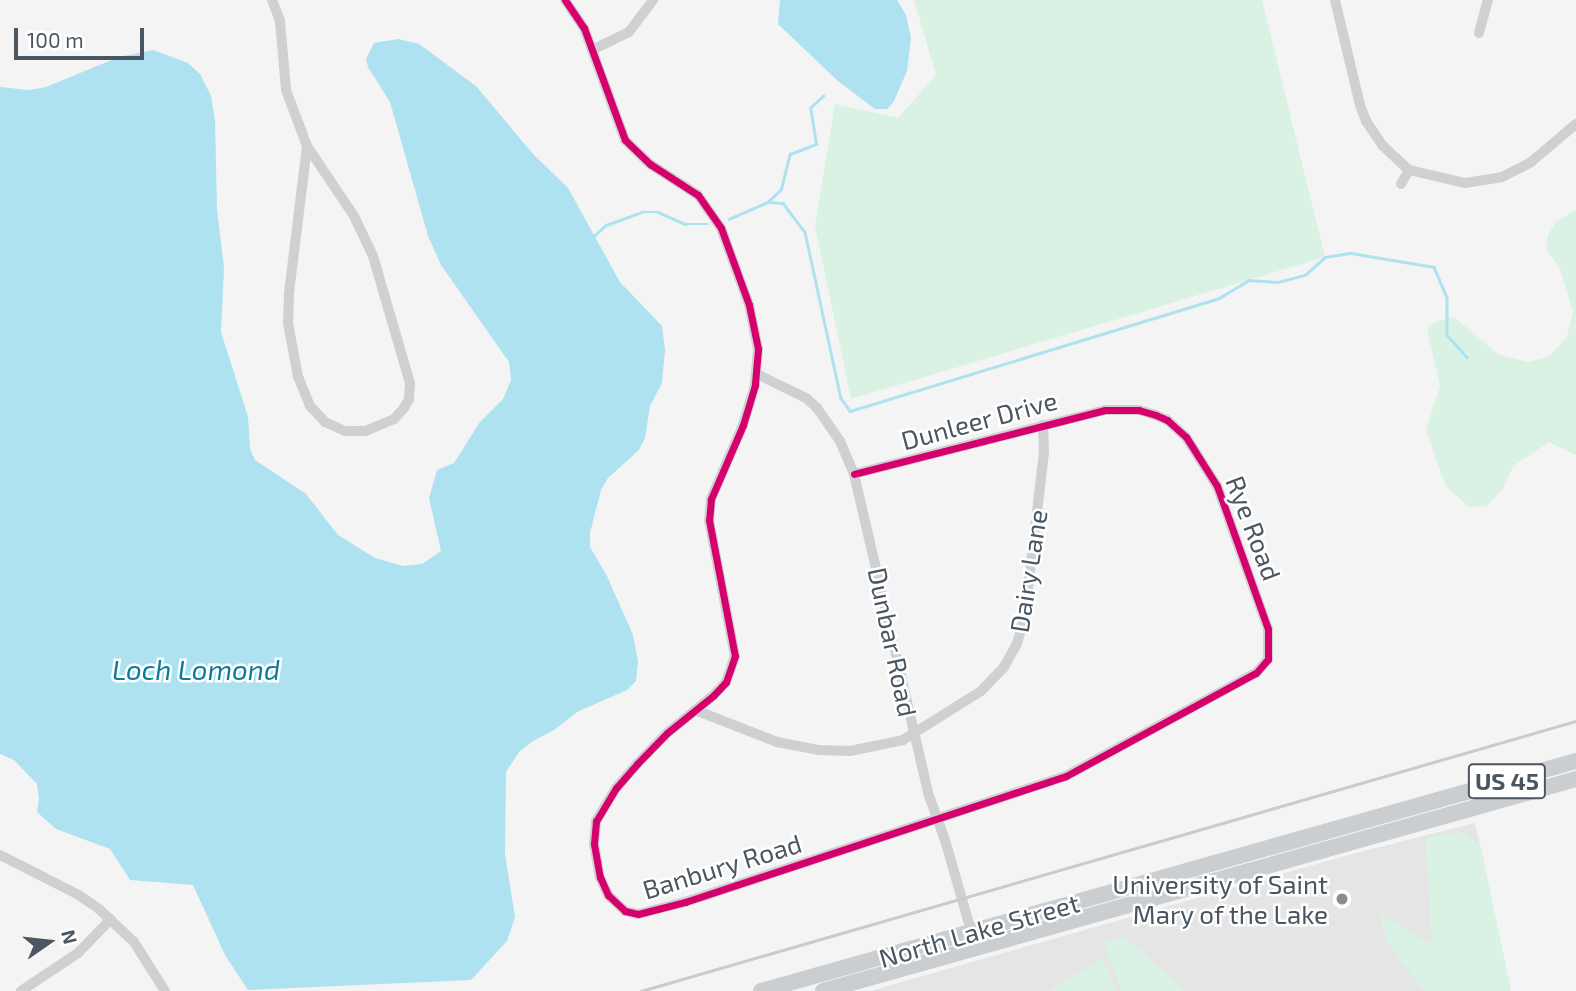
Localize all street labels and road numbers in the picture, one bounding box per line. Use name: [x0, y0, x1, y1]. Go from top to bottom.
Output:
street label: Dunleer Drive: [897, 384, 1061, 456]
street label: Rye Road: [1220, 471, 1288, 585]
street label: Dairy Lane: [1003, 507, 1053, 635]
street label: Dunbar Road: [862, 564, 924, 720]
road number: US 45: [1467, 760, 1547, 802]
street label: Banbury Road: [639, 827, 805, 905]
street label: North Lake Street: [875, 886, 1083, 974]

